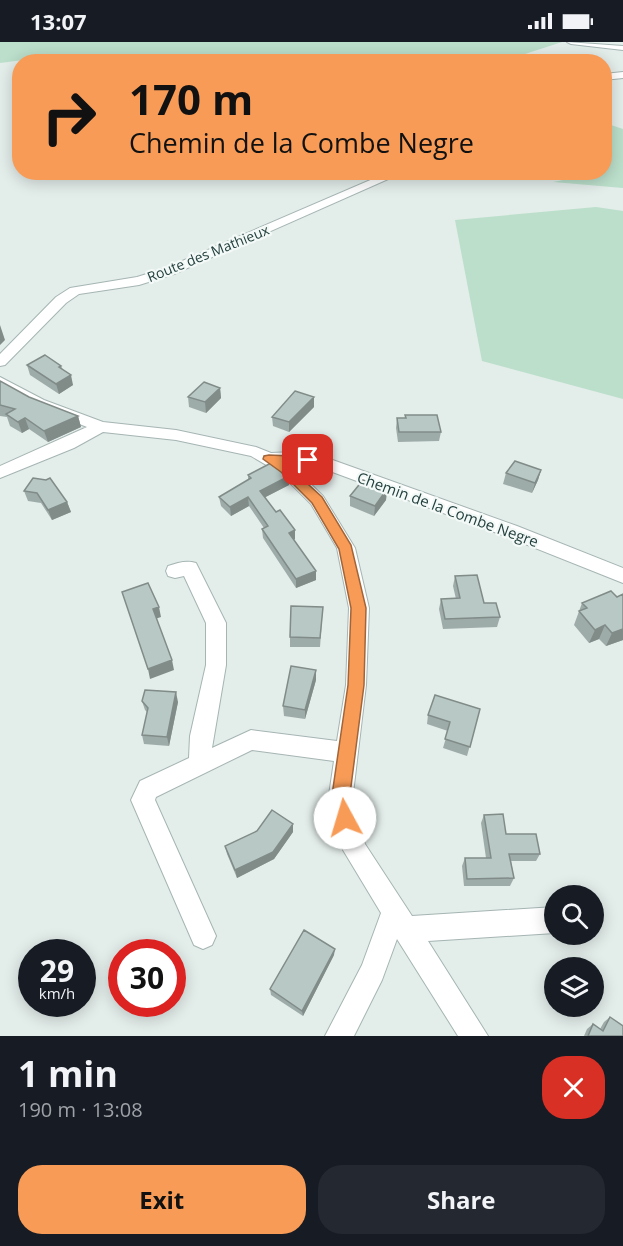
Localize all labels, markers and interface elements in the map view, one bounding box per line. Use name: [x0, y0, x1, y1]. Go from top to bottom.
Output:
text: 13:07: [30, 6, 87, 36]
text: 170 m: [129, 70, 253, 127]
icon: right: [30, 78, 108, 156]
text: Chemin de la Combe Negre: [129, 124, 474, 161]
street label: Route des Mathieux: [144, 220, 273, 286]
pin: [282, 434, 333, 485]
icon: arrive: [291, 443, 324, 476]
street label: Chemin de la Combe Negre: [355, 467, 541, 551]
position arrow: [313, 786, 377, 850]
map controls: [544, 885, 604, 1017]
button: search: [544, 885, 604, 945]
speed limit sign: 30: [108, 939, 186, 1017]
text: 29: [40, 950, 74, 991]
button: layers: [544, 957, 604, 1017]
text: km/h: [39, 983, 75, 1003]
text: 1 min: [18, 1049, 118, 1098]
button: close: [542, 1056, 605, 1119]
text: 190 m · 13:08: [18, 1096, 143, 1123]
button: Exit: [18, 1165, 306, 1234]
button: Share: [318, 1165, 605, 1234]

